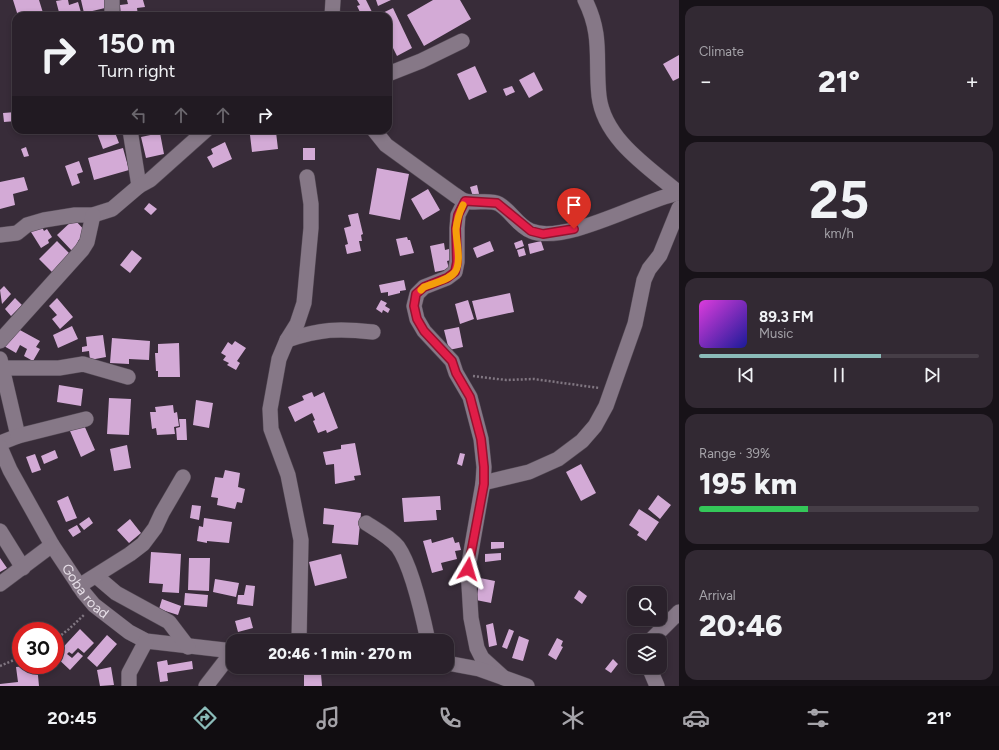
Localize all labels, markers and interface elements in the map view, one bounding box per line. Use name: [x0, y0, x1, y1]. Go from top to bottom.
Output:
text: 150 m: [98, 26, 175, 60]
icon: right: [32, 28, 84, 80]
text: Climate: [699, 44, 744, 59]
text: Turn right: [98, 60, 175, 82]
text: 21°: [818, 63, 860, 100]
text: −: [699, 68, 713, 95]
text: +: [965, 68, 979, 95]
icon: left: [128, 104, 150, 126]
icon: ahead: [170, 104, 192, 126]
icon: ahead: [212, 104, 234, 126]
icon: right: [254, 104, 276, 126]
text: 25: [809, 169, 869, 231]
pin: [557, 188, 591, 229]
icon: arrive: [563, 194, 585, 216]
text: km/h: [824, 226, 854, 241]
text: 89.3 FM: [759, 308, 814, 326]
text: Music: [759, 326, 793, 341]
icon: previous: [735, 364, 757, 386]
icon: pause: [828, 364, 850, 386]
icon: next: [921, 364, 943, 386]
text: Range · 39%: [699, 446, 770, 461]
text: 195 km: [699, 465, 797, 502]
position arrow: [447, 548, 489, 590]
street label: Goba road: [58, 560, 112, 622]
map controls: [627, 586, 667, 674]
button: search: [627, 586, 667, 626]
text: Arrival: [699, 588, 736, 603]
text: 20:46: [699, 607, 783, 644]
speed limit sign: 30: [12, 622, 64, 674]
button: layers: [627, 634, 667, 674]
text: 20:46 · 1 min · 270 m: [268, 645, 412, 663]
icon: directions: [191, 704, 219, 732]
icon: music: [314, 704, 342, 732]
icon: phone: [436, 704, 464, 732]
icon: climate: [559, 704, 587, 732]
icon: car: [682, 704, 710, 732]
icon: filters: [804, 704, 832, 732]
text: 20:45: [47, 707, 97, 729]
text: 21°: [927, 707, 952, 729]

